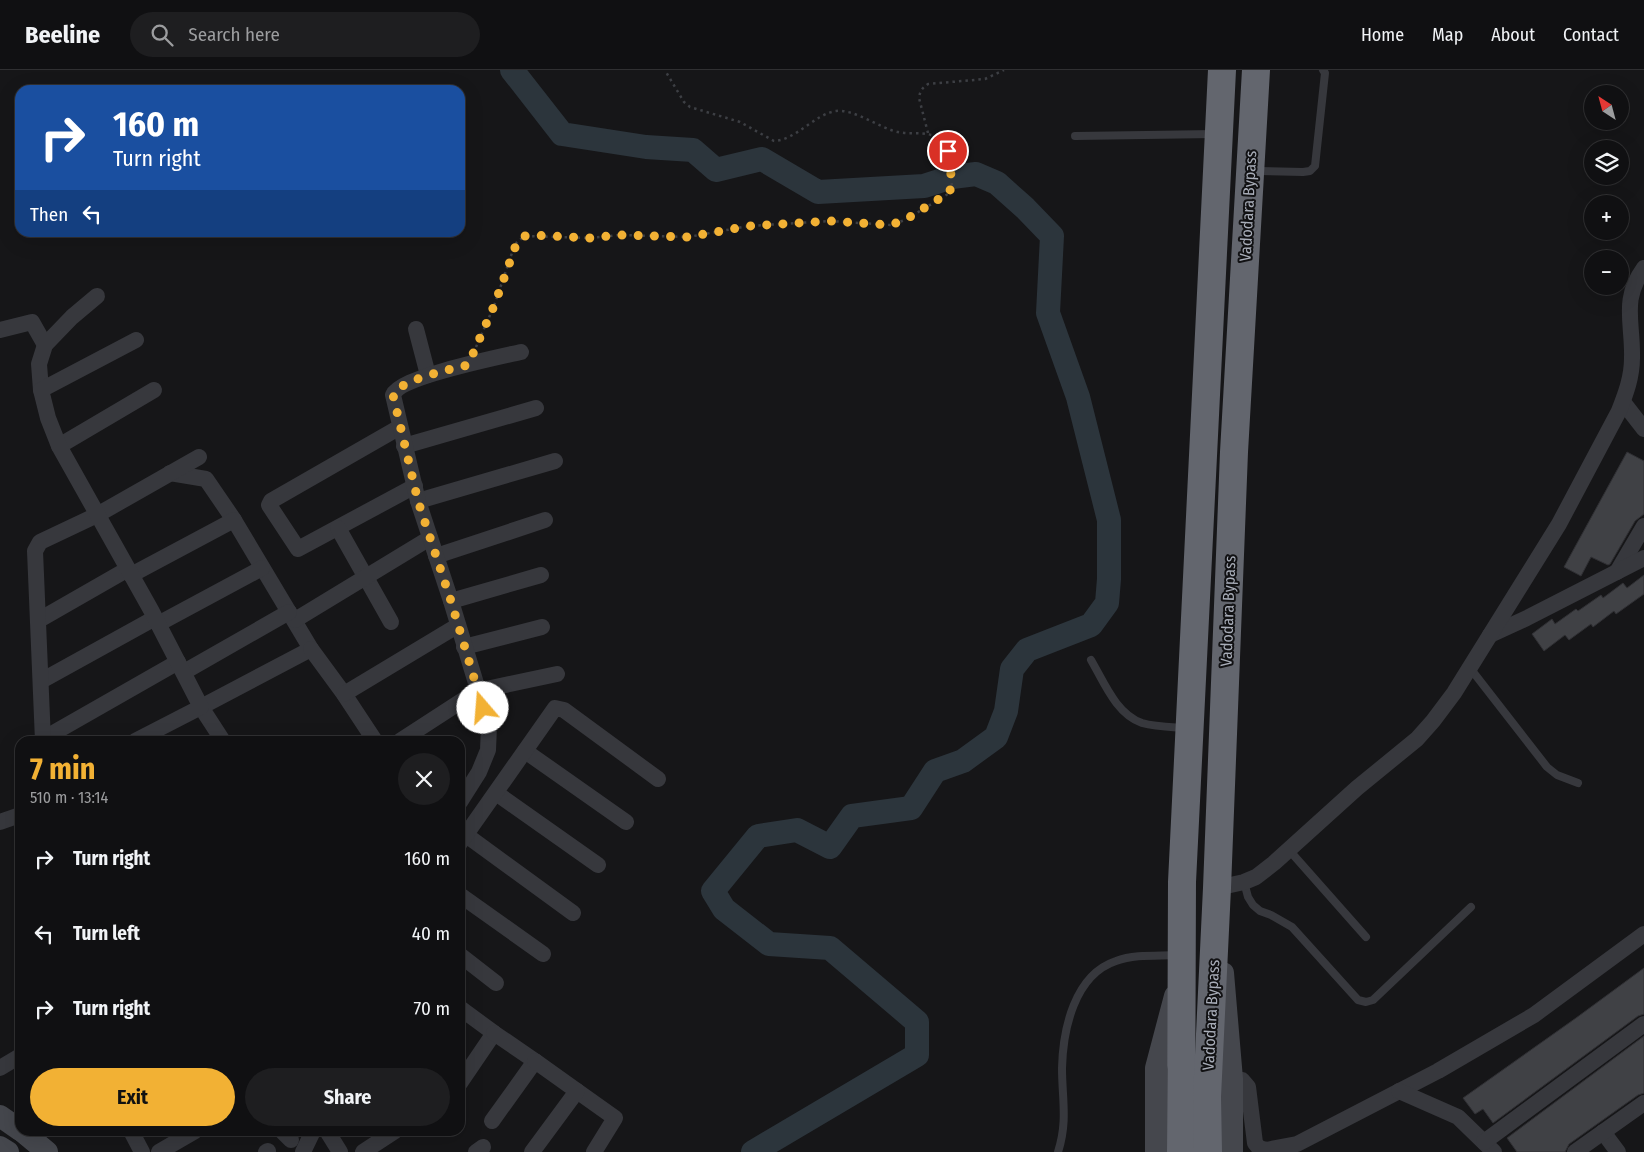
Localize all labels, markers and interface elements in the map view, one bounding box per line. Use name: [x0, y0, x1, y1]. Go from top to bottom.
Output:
search box: [130, 12, 480, 57]
text: Beeline: [25, 21, 100, 49]
icon: search: [148, 21, 176, 49]
text: Search here: [188, 23, 280, 46]
text: Home: [1361, 24, 1404, 46]
text: Map: [1432, 24, 1463, 46]
text: About: [1491, 24, 1535, 46]
text: Contact: [1563, 24, 1619, 46]
north arrow: [1584, 85, 1629, 130]
map controls: [1584, 85, 1629, 295]
text: 160 m: [113, 103, 199, 145]
icon: right: [30, 105, 95, 170]
pin: [927, 130, 969, 172]
icon: arrive: [934, 137, 962, 165]
button: layers: [1584, 140, 1629, 185]
text: Turn right: [113, 145, 201, 172]
street label: Vadodara Bypass: [1236, 150, 1260, 262]
button: +: [1584, 195, 1629, 240]
icon: left: [78, 200, 106, 228]
text: Then: [30, 203, 68, 226]
button: −: [1584, 250, 1629, 295]
street label: Vadodara Bypass: [1217, 555, 1239, 667]
position arrow: [456, 681, 508, 733]
text: 7 min: [30, 751, 95, 787]
button: close: [398, 753, 450, 805]
text: 510 m · 13:14: [30, 788, 108, 807]
icon: right: [30, 845, 58, 873]
text: Turn right: [73, 847, 150, 870]
text: 160 m: [404, 847, 450, 870]
icon: left: [30, 920, 58, 948]
text: Turn left: [73, 922, 140, 945]
text: 40 m: [412, 922, 450, 945]
street label: Vadodara Bypass: [1199, 959, 1223, 1071]
icon: right: [30, 995, 58, 1023]
text: Turn right: [73, 997, 150, 1020]
text: 70 m: [414, 997, 450, 1020]
button: Exit: [30, 1068, 235, 1126]
button: Share: [245, 1068, 450, 1126]

